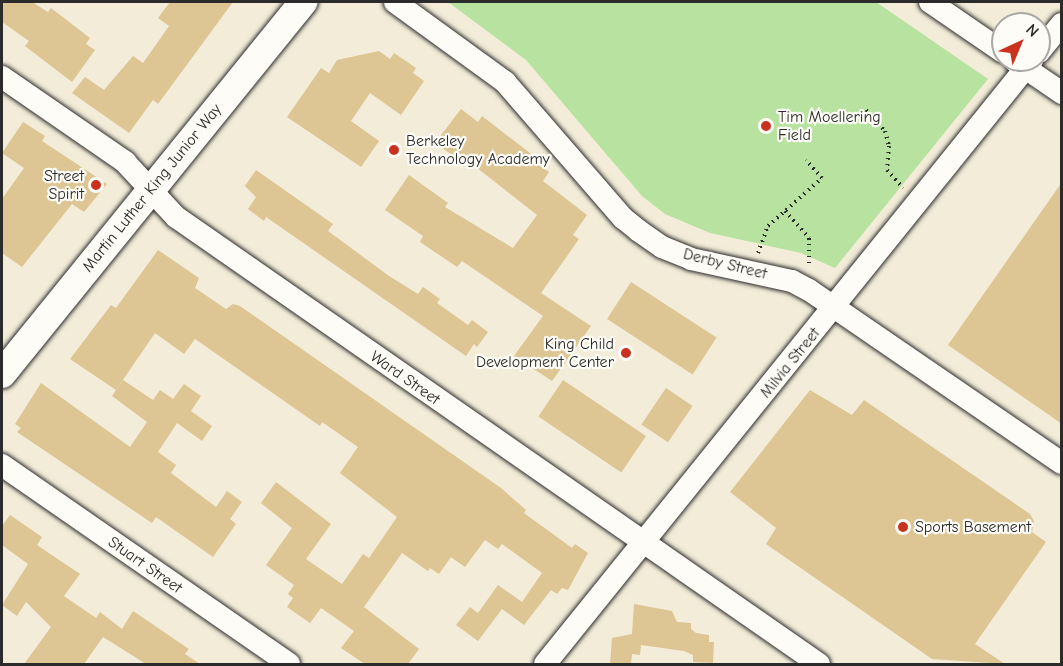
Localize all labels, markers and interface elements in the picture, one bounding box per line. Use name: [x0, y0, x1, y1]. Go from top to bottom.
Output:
north arrow: [991, 12, 1051, 72]
text: N: [1022, 20, 1042, 41]
street label: Martin Luther King Junior Way: [78, 100, 226, 276]
place label: Tim Moellering Field: [778, 107, 881, 145]
marker: Tim Moellering Field: [759, 119, 773, 133]
place label: Berkeley Technology Academy: [406, 131, 550, 169]
marker: Berkeley Technology Academy: [387, 143, 401, 157]
place label: Street Spirit: [44, 166, 84, 204]
marker: Street Spirit: [89, 178, 103, 192]
street label: Derby Street: [681, 244, 769, 284]
street label: Milvia Street: [756, 324, 824, 402]
place label: King Child Development Center: [476, 334, 614, 372]
marker: King Child Development Center: [619, 346, 633, 360]
street label: Ward Street: [366, 347, 444, 409]
place label: Sports Basement: [915, 517, 1031, 537]
marker: Sports Basement: [896, 520, 910, 534]
street label: Stuart Street: [104, 532, 186, 598]

